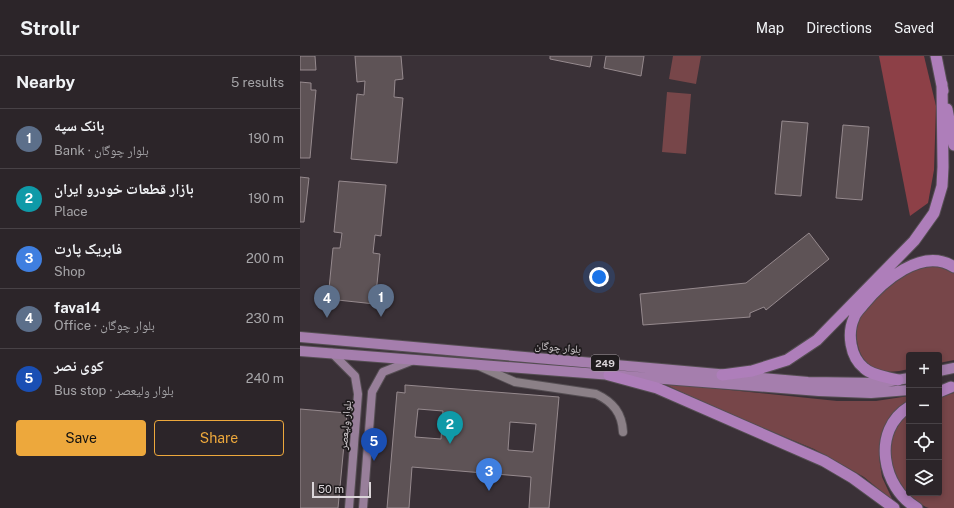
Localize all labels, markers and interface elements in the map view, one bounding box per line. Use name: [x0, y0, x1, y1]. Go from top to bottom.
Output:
text: Strollr: [20, 17, 79, 39]
text: Map: [756, 20, 784, 36]
text: Directions: [806, 20, 872, 36]
text: Saved: [894, 20, 934, 36]
text: Nearby: [16, 72, 75, 92]
text: 5 results: [231, 75, 284, 90]
text: بانک سپه: [54, 117, 104, 134]
text: 1: [26, 131, 32, 146]
text: 190 m: [248, 131, 284, 146]
text: Bank · بلوار چوگان: [54, 143, 149, 158]
text: بازار قطعات خودرو ایران: [54, 180, 194, 197]
text: 2: [25, 191, 33, 206]
text: 190 m: [248, 191, 284, 206]
text: Place: [54, 204, 88, 219]
text: فابریک پارت: [54, 240, 122, 257]
text: 3: [25, 251, 33, 266]
text: 200 m: [246, 251, 284, 266]
text: Shop: [54, 264, 85, 279]
your location: [589, 267, 609, 287]
pin: 1: [368, 284, 394, 317]
pin: 4: [314, 285, 340, 318]
text: fava14: [54, 299, 101, 316]
text: 4: [25, 311, 33, 326]
text: 230 m: [246, 311, 284, 326]
text: Office · بلوار چوگان: [54, 318, 155, 333]
street label: بلوار چوگان: [534, 339, 582, 356]
map controls: [906, 352, 942, 496]
button: +: [906, 352, 942, 388]
road number: 249: [591, 355, 619, 371]
text: کوی نصر: [54, 357, 104, 374]
text: 5: [25, 371, 33, 386]
text: 240 m: [246, 371, 284, 386]
text: Bus stop · بلوار ولیعصر: [54, 383, 174, 398]
button: −: [906, 388, 942, 424]
street label: بلوار ولیعصر: [337, 400, 353, 451]
pin: 2: [437, 411, 463, 444]
button: Save: [16, 420, 146, 456]
button: Share: [154, 420, 284, 456]
button: locate: [906, 424, 942, 460]
pin: 5: [361, 428, 387, 461]
pin: 3: [476, 458, 502, 491]
button: layers: [906, 460, 942, 496]
scale bar: [312, 480, 371, 499]
text: 50 m: [318, 483, 344, 495]

